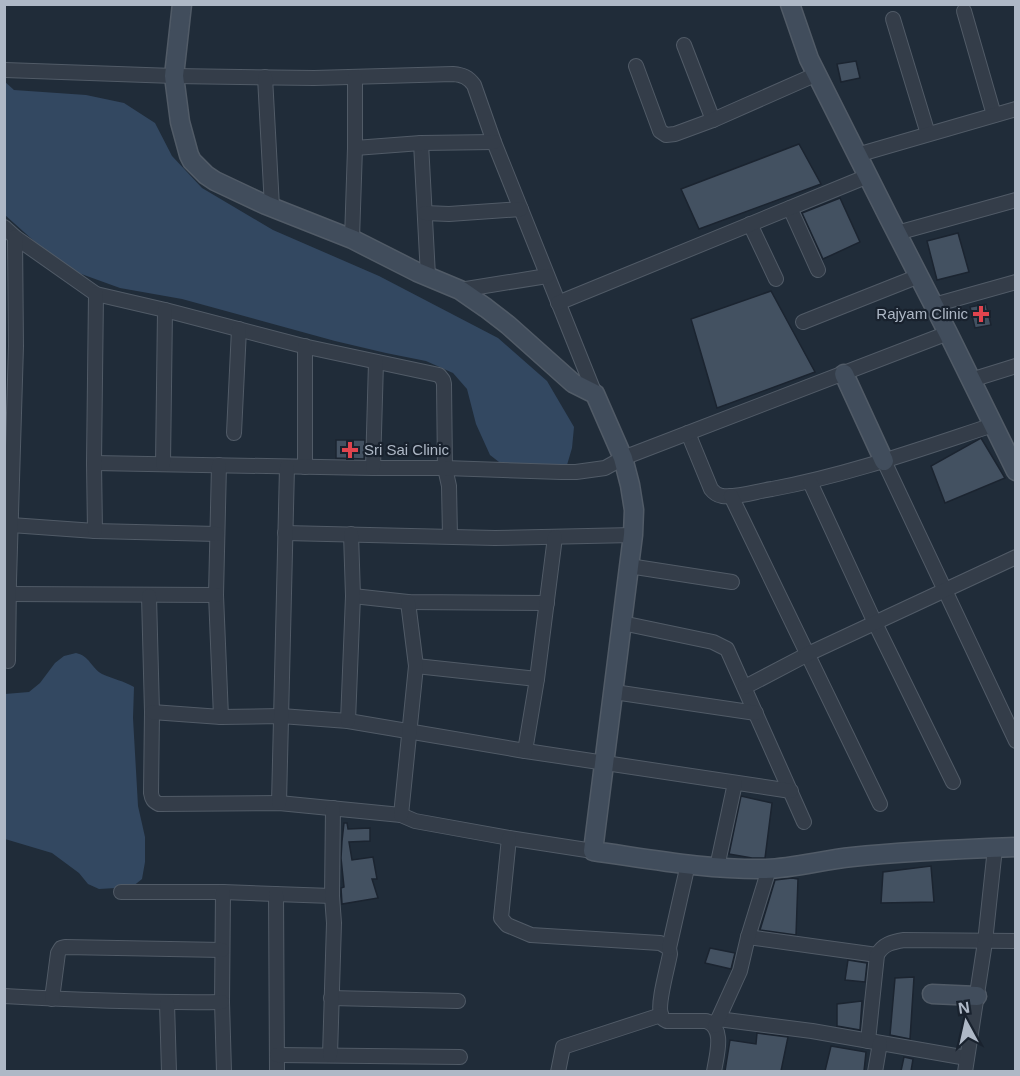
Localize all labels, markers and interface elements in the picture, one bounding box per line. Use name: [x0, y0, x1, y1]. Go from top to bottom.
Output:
place label: Rajyam Clinic: [876, 305, 968, 322]
marker: Rajyam Clinic: [972, 305, 990, 323]
marker: Sri Sai Clinic: [341, 441, 359, 459]
place label: Sri Sai Clinic: [364, 441, 450, 458]
north arrow: [936, 992, 996, 1052]
text: N: [957, 998, 971, 1017]

